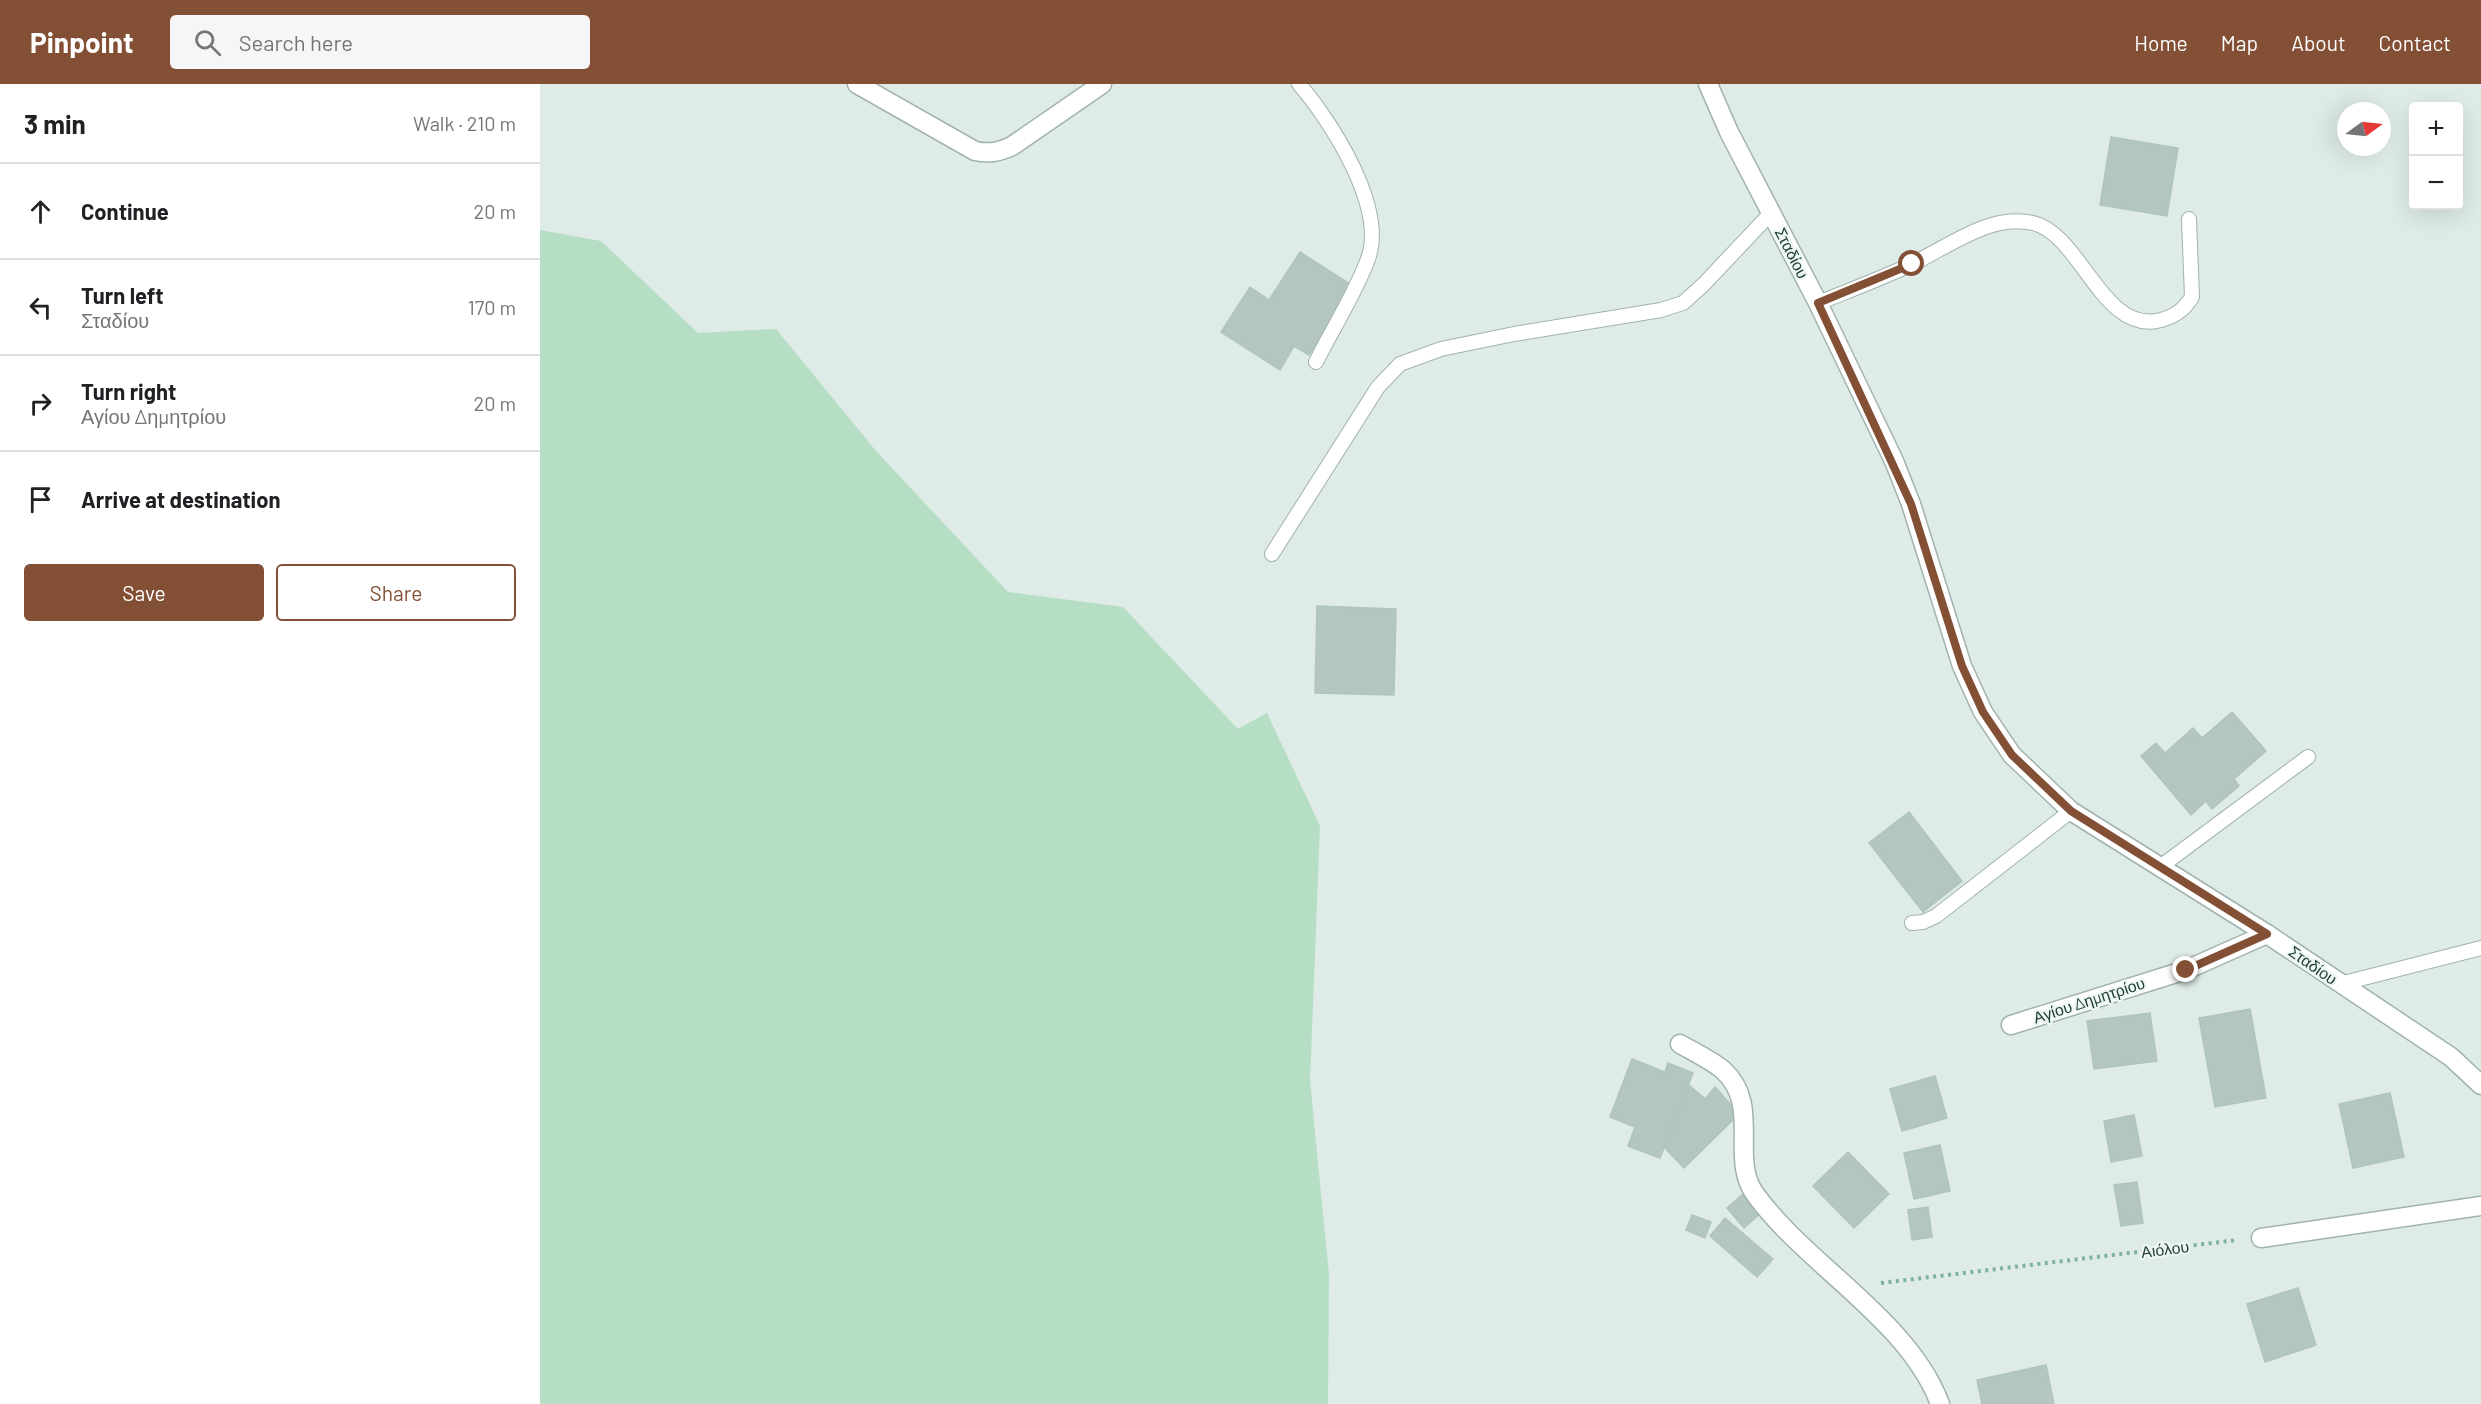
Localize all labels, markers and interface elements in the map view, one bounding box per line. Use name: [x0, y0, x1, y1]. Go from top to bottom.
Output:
search box: [170, 15, 590, 69]
text: Pinpoint: [30, 25, 134, 59]
icon: search: [191, 26, 224, 59]
text: Search here: [239, 29, 353, 55]
text: Home: [2134, 30, 2188, 55]
text: Map: [2221, 30, 2258, 55]
text: About: [2291, 30, 2346, 55]
text: Contact: [2379, 30, 2451, 55]
north arrow: [2337, 102, 2391, 156]
map controls: [2409, 102, 2463, 210]
button: +: [2409, 102, 2463, 156]
text: 3 min: [24, 108, 86, 139]
text: Walk · 210 m: [413, 111, 516, 135]
button: −: [2409, 156, 2463, 210]
icon: ahead: [24, 195, 57, 228]
text: Continue: [81, 198, 169, 224]
text: 20 m: [473, 199, 516, 223]
street label: Σταδίου: [1772, 224, 1813, 281]
route start: [1898, 250, 1924, 276]
text: Turn left: [81, 282, 164, 308]
icon: left: [24, 291, 57, 324]
text: 170 m: [468, 295, 516, 319]
text: Σταδίου: [81, 308, 149, 332]
text: Turn right: [81, 378, 176, 404]
icon: right: [24, 387, 57, 420]
text: 20 m: [473, 391, 516, 415]
text: Αγίου Δημητρίου: [81, 404, 226, 428]
icon: arrive: [24, 483, 57, 516]
text: Arrive at destination: [81, 486, 280, 512]
button: Save: [24, 564, 264, 621]
button: Share: [276, 564, 516, 621]
street label: Σταδίου: [2285, 941, 2341, 988]
route end: [2172, 956, 2198, 982]
street label: Αγίου Δημητρίου: [2031, 973, 2147, 1027]
street label: Αιόλου: [2140, 1236, 2190, 1261]

